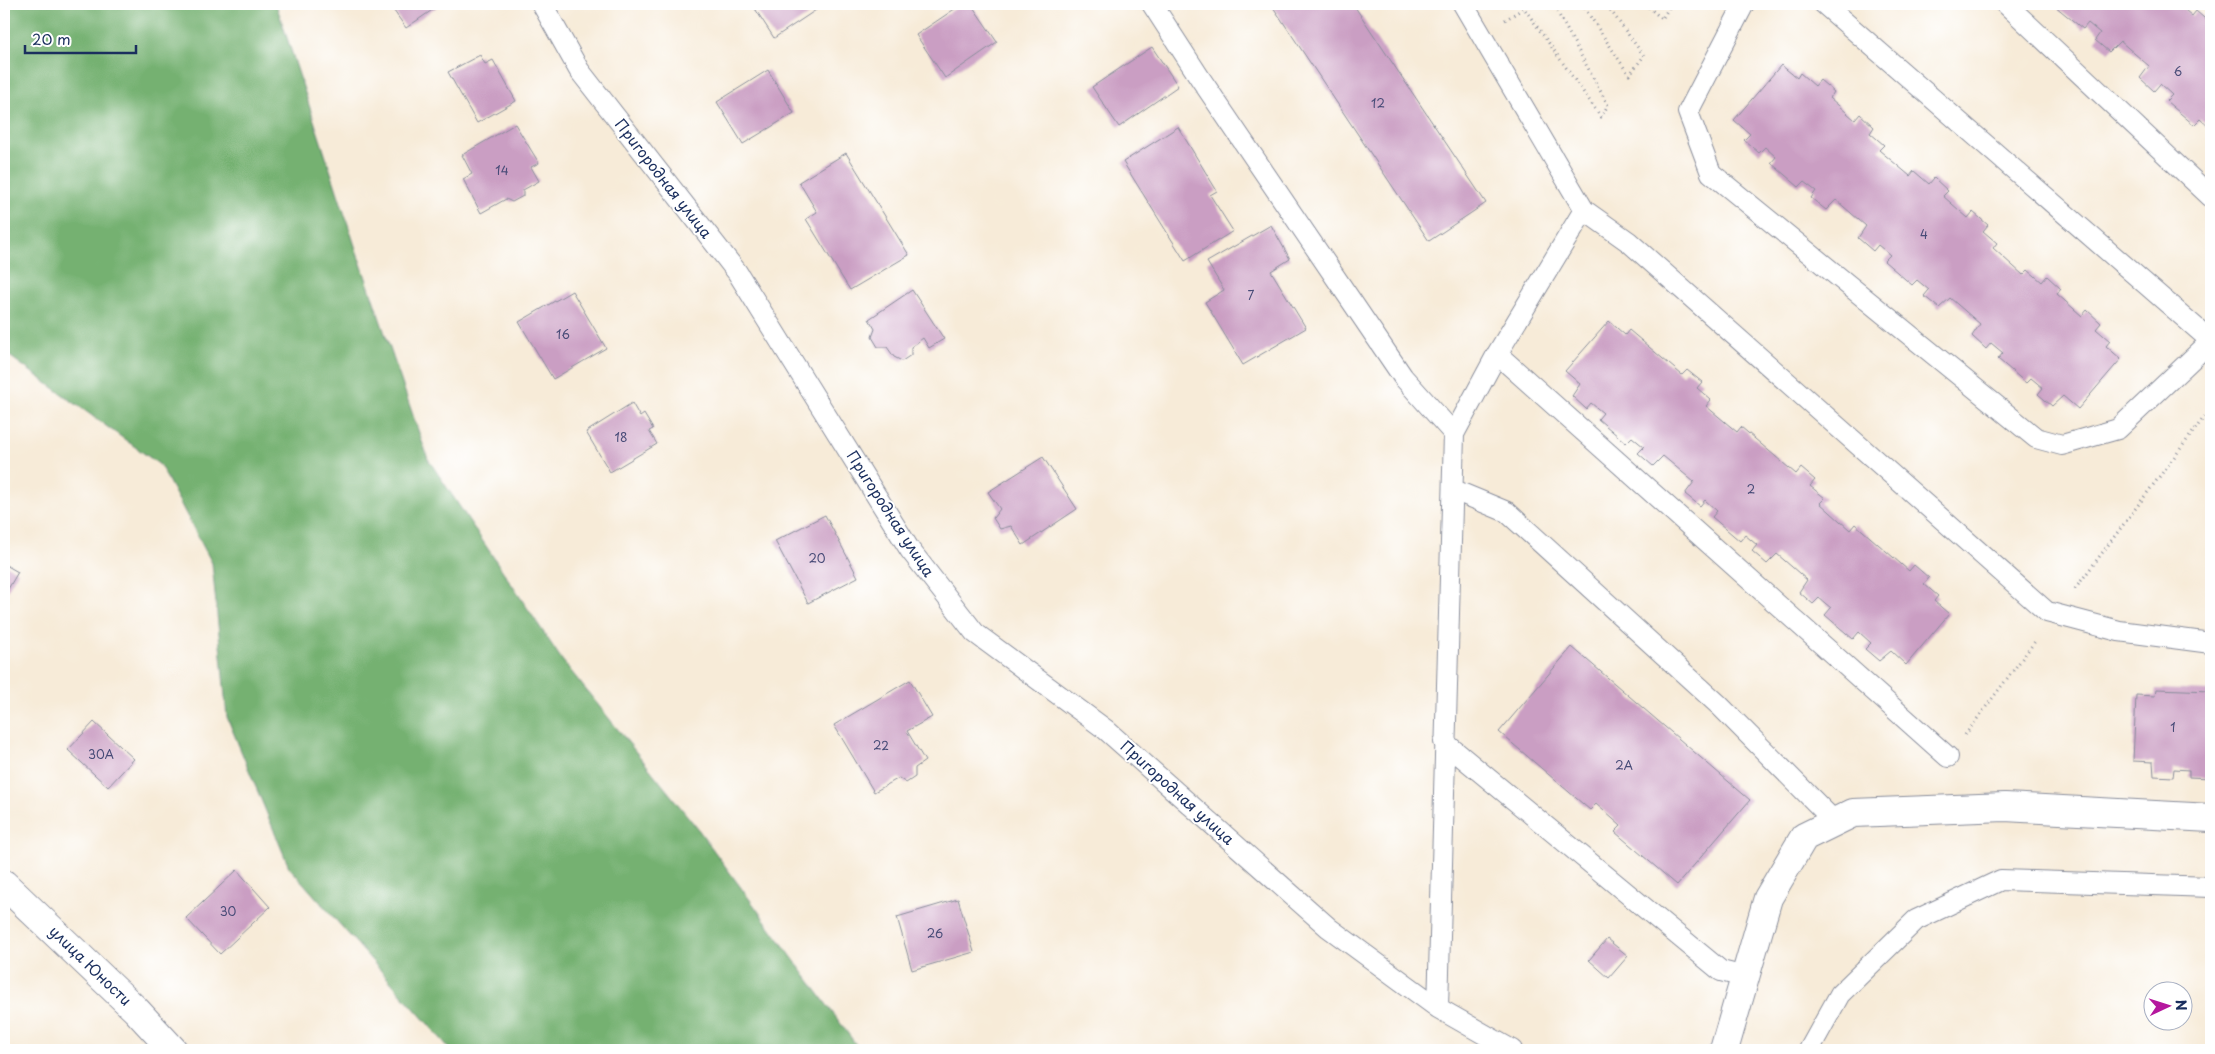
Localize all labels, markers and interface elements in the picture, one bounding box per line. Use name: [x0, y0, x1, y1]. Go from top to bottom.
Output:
scale bar: [25, 22, 136, 54]
text: 20 m: [32, 27, 71, 50]
house number: 6: [2174, 62, 2182, 80]
house number: 12: [1371, 94, 1385, 112]
street label: Пригородная улица: [610, 113, 719, 243]
house number: 14: [495, 161, 509, 179]
house number: 4: [1920, 225, 1928, 243]
house number: 7: [1248, 286, 1255, 304]
house number: 16: [556, 325, 570, 343]
house number: 18: [615, 428, 627, 446]
street label: Пригородная улица: [842, 445, 941, 581]
house number: 2: [1747, 480, 1755, 498]
house number: 20: [808, 549, 826, 567]
house number: 1: [2170, 718, 2176, 736]
street label: Пригородная улица: [1116, 734, 1241, 850]
house number: 22: [873, 736, 889, 754]
house number: 30А: [88, 745, 114, 763]
house number: 2А: [1615, 756, 1633, 774]
house number: 30: [220, 902, 237, 920]
street label: улица Юности: [45, 920, 137, 1010]
house number: 26: [927, 924, 943, 942]
north arrow: [2142, 982, 2192, 1032]
text: N: [2171, 999, 2192, 1011]

